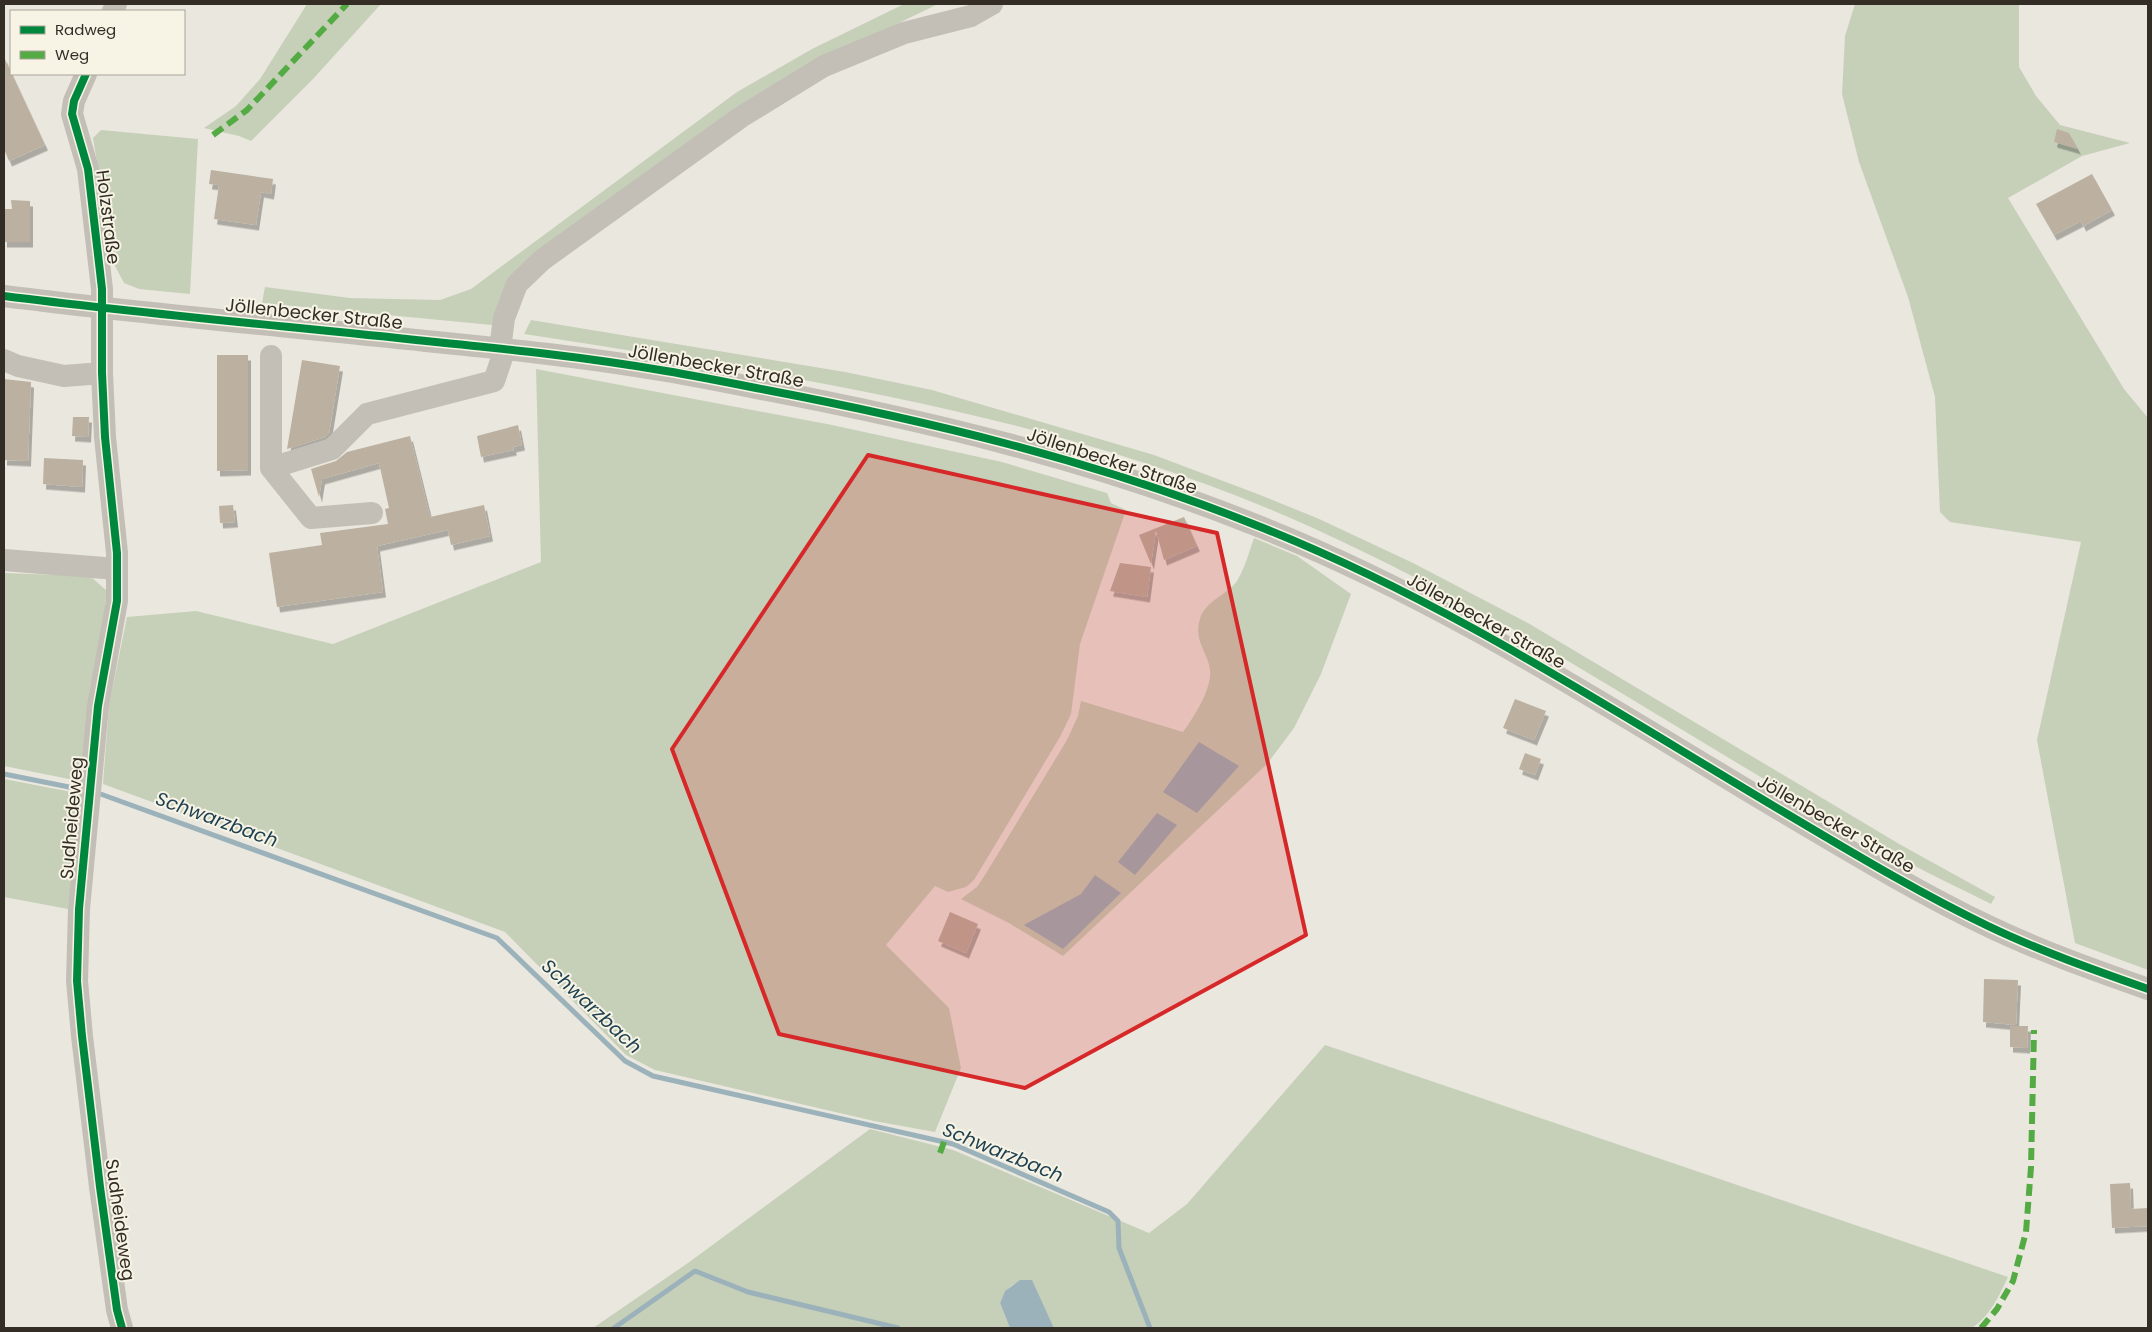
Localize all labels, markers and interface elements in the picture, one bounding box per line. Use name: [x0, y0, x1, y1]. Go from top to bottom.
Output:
legend: [10, 10, 185, 75]
text: Radweg: [55, 19, 116, 40]
text: Weg: [55, 44, 89, 65]
street label: Holzstraße: [90, 168, 127, 266]
street label: Jöllenbecker Straße: [224, 292, 404, 335]
street label: Jöllenbecker Straße: [626, 338, 806, 393]
street label: Jöllenbecker Straße: [1024, 421, 1201, 500]
street label: Jöllenbecker Straße: [1402, 566, 1570, 675]
street label: Sudheideweg: [54, 756, 89, 880]
street label: Jöllenbecker Straße: [1753, 768, 1920, 879]
water label: Schwarzbach: [152, 785, 282, 854]
water label: Schwarzbach: [536, 953, 648, 1060]
water label: Schwarzbach: [938, 1116, 1067, 1189]
street label: Sudheideweg: [100, 1157, 141, 1282]

